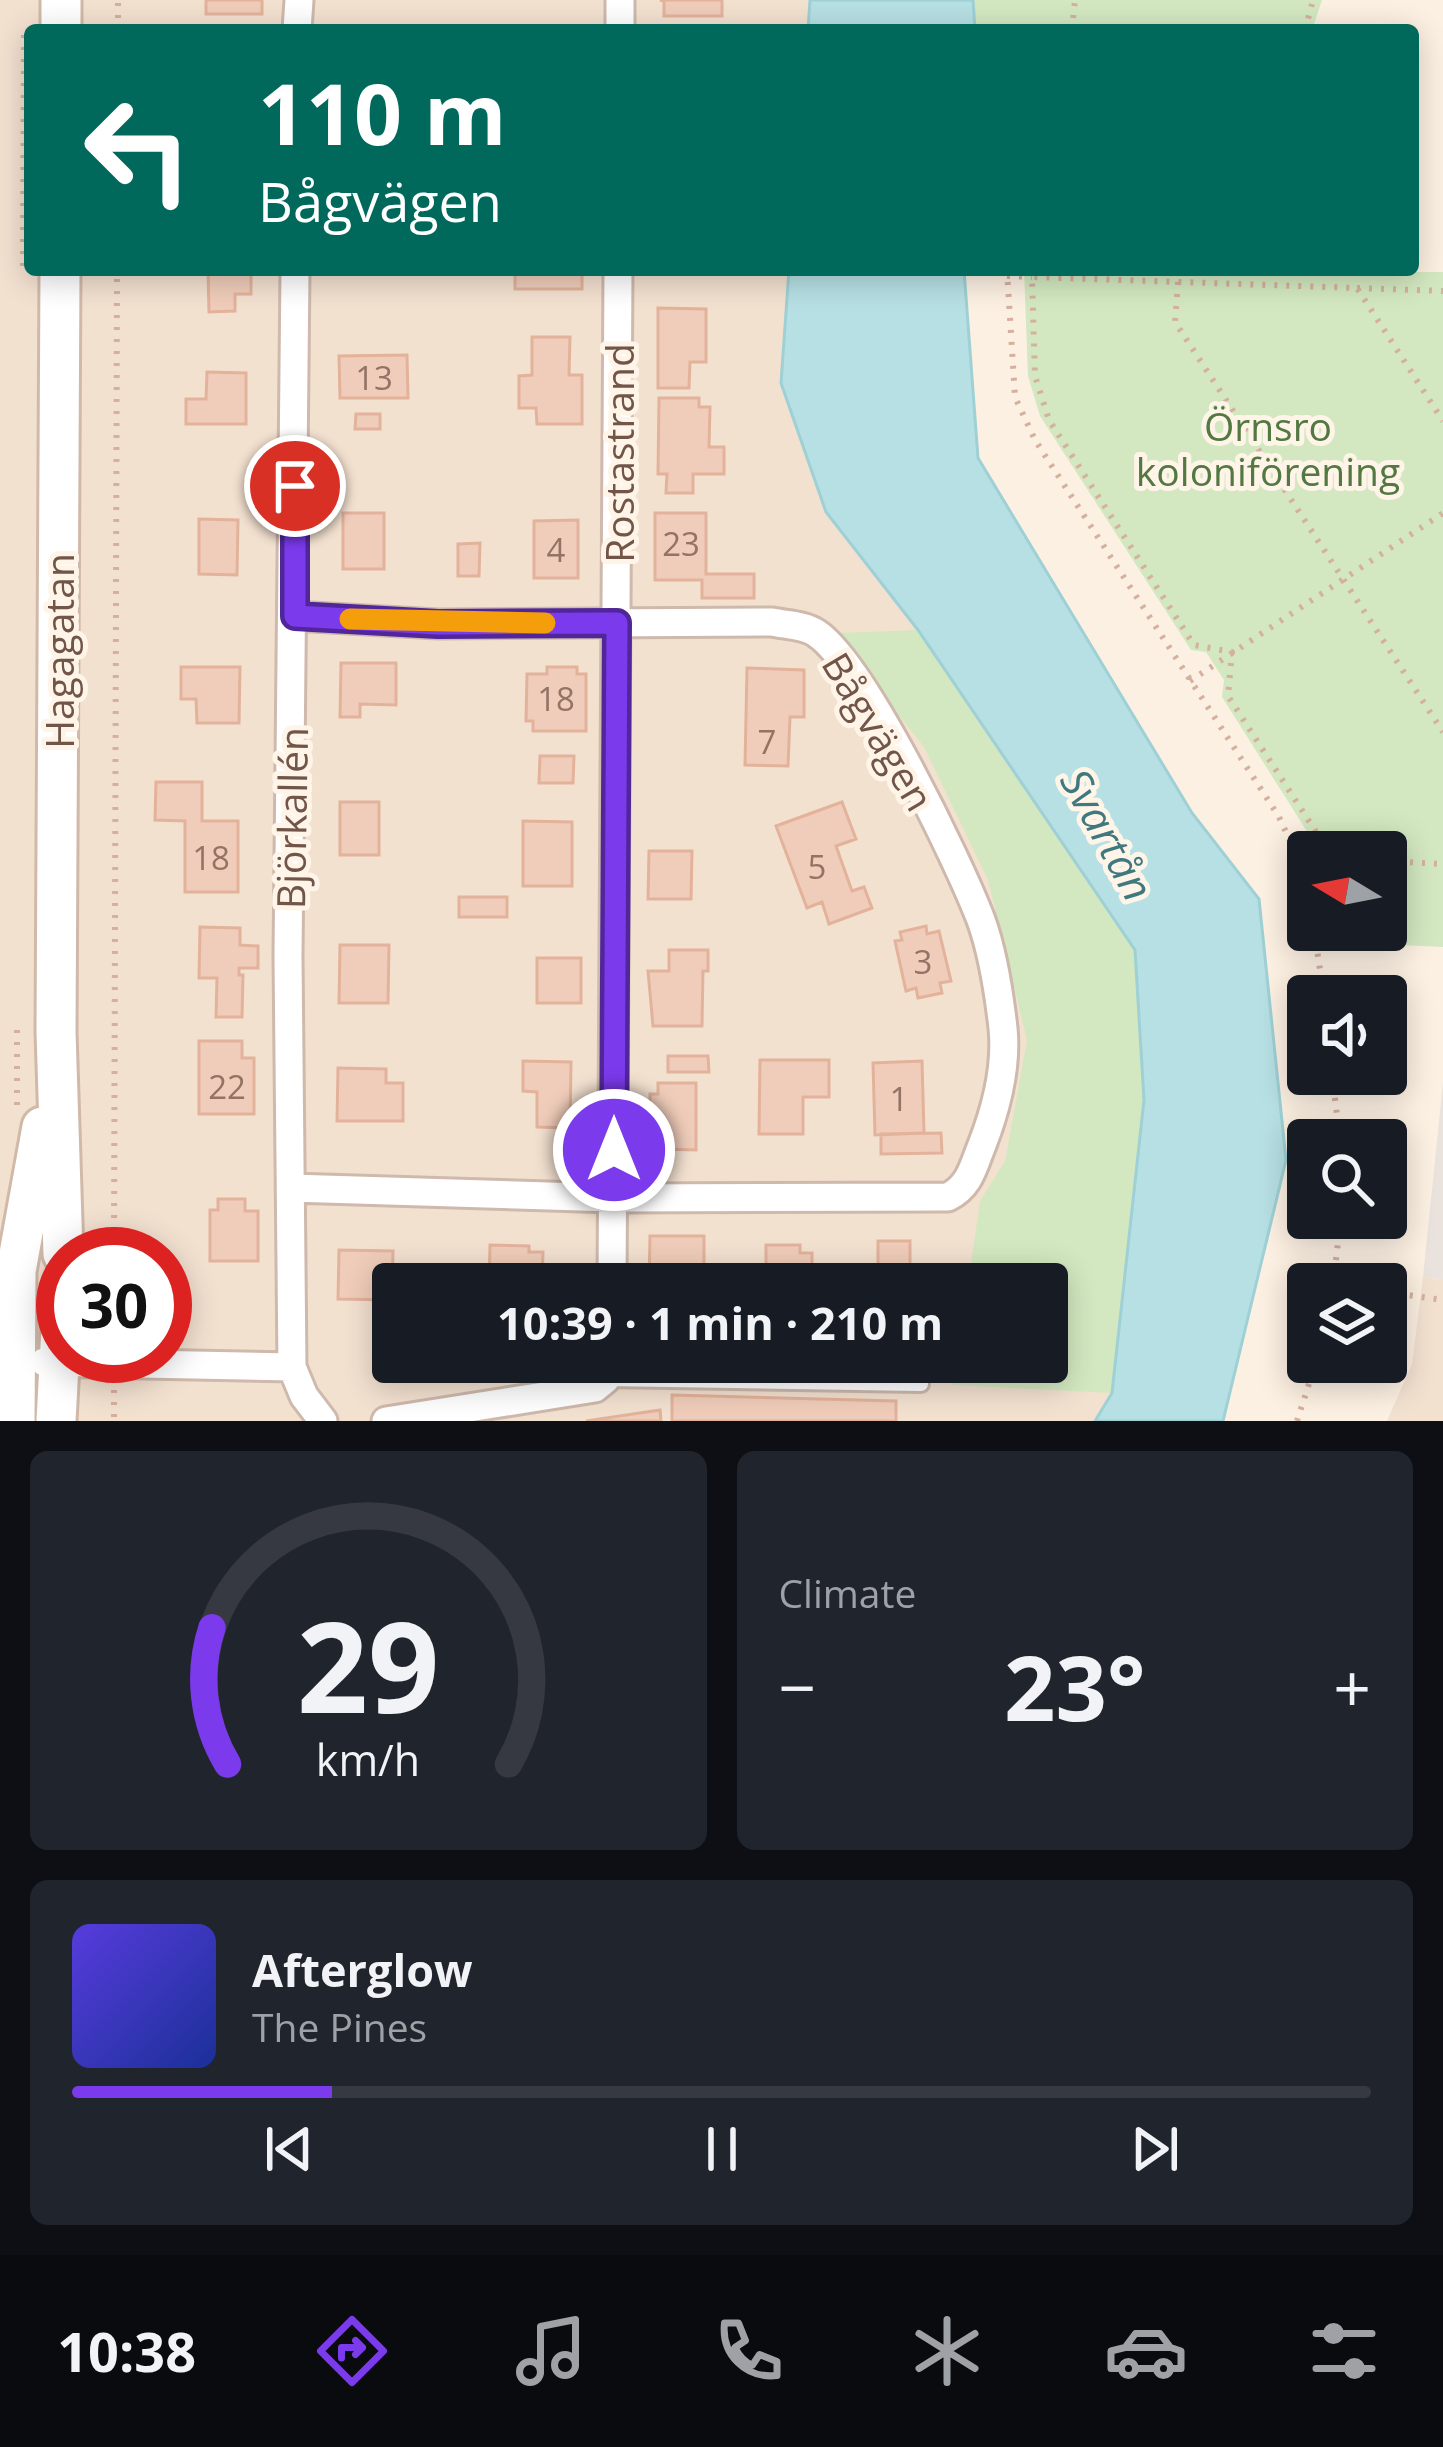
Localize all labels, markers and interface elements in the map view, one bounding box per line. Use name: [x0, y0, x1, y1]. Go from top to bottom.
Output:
text: 110 m: [258, 55, 506, 170]
icon: left: [60, 72, 216, 228]
text: Bågvägen: [258, 164, 502, 238]
street label: Rostastrand: [592, 343, 645, 563]
house number: 13: [355, 355, 393, 400]
park label: Örnsro koloniförening: [1136, 399, 1400, 497]
pin: [244, 435, 346, 537]
icon: arrive: [262, 453, 328, 519]
house number: 23: [662, 521, 700, 566]
house number: 4: [547, 527, 566, 572]
street label: Hagagatan: [32, 553, 85, 749]
street label: Bågvägen: [811, 642, 947, 820]
house number: 18: [537, 676, 575, 721]
house number: 7: [758, 719, 776, 764]
street label: Björkallén: [263, 726, 319, 910]
water label: Svartån: [1048, 758, 1168, 910]
north arrow: [1287, 831, 1407, 951]
map controls: [1287, 831, 1407, 1383]
house number: 18: [192, 835, 230, 880]
house number: 5: [808, 844, 826, 889]
house number: 3: [914, 939, 932, 984]
button: sound: [1287, 975, 1407, 1095]
house number: 22: [208, 1064, 246, 1109]
house number: 1: [890, 1076, 908, 1121]
position arrow: [551, 1087, 677, 1213]
button: search: [1287, 1119, 1407, 1239]
speed limit sign: 30: [36, 1227, 192, 1383]
button: layers: [1287, 1263, 1407, 1383]
text: 10:39 · 1 min · 210 m: [497, 1292, 943, 1353]
text: Climate: [779, 1566, 916, 1619]
text: 29: [297, 1580, 440, 1750]
text: 23°: [1004, 1625, 1145, 1747]
text: −: [779, 1641, 816, 1731]
text: +: [1333, 1641, 1371, 1731]
text: km/h: [316, 1729, 420, 1788]
text: Afterglow: [252, 1939, 473, 2000]
text: The Pines: [252, 2000, 427, 2053]
icon: previous: [256, 2116, 322, 2182]
icon: pause: [689, 2116, 755, 2182]
icon: next: [1122, 2116, 1188, 2182]
icon: directions: [310, 2309, 394, 2393]
icon: music: [509, 2309, 593, 2393]
icon: phone: [707, 2309, 791, 2393]
icon: climate: [905, 2309, 989, 2393]
icon: car: [1104, 2309, 1188, 2393]
icon: filters: [1302, 2309, 1386, 2393]
text: 10:38: [57, 2314, 196, 2388]

